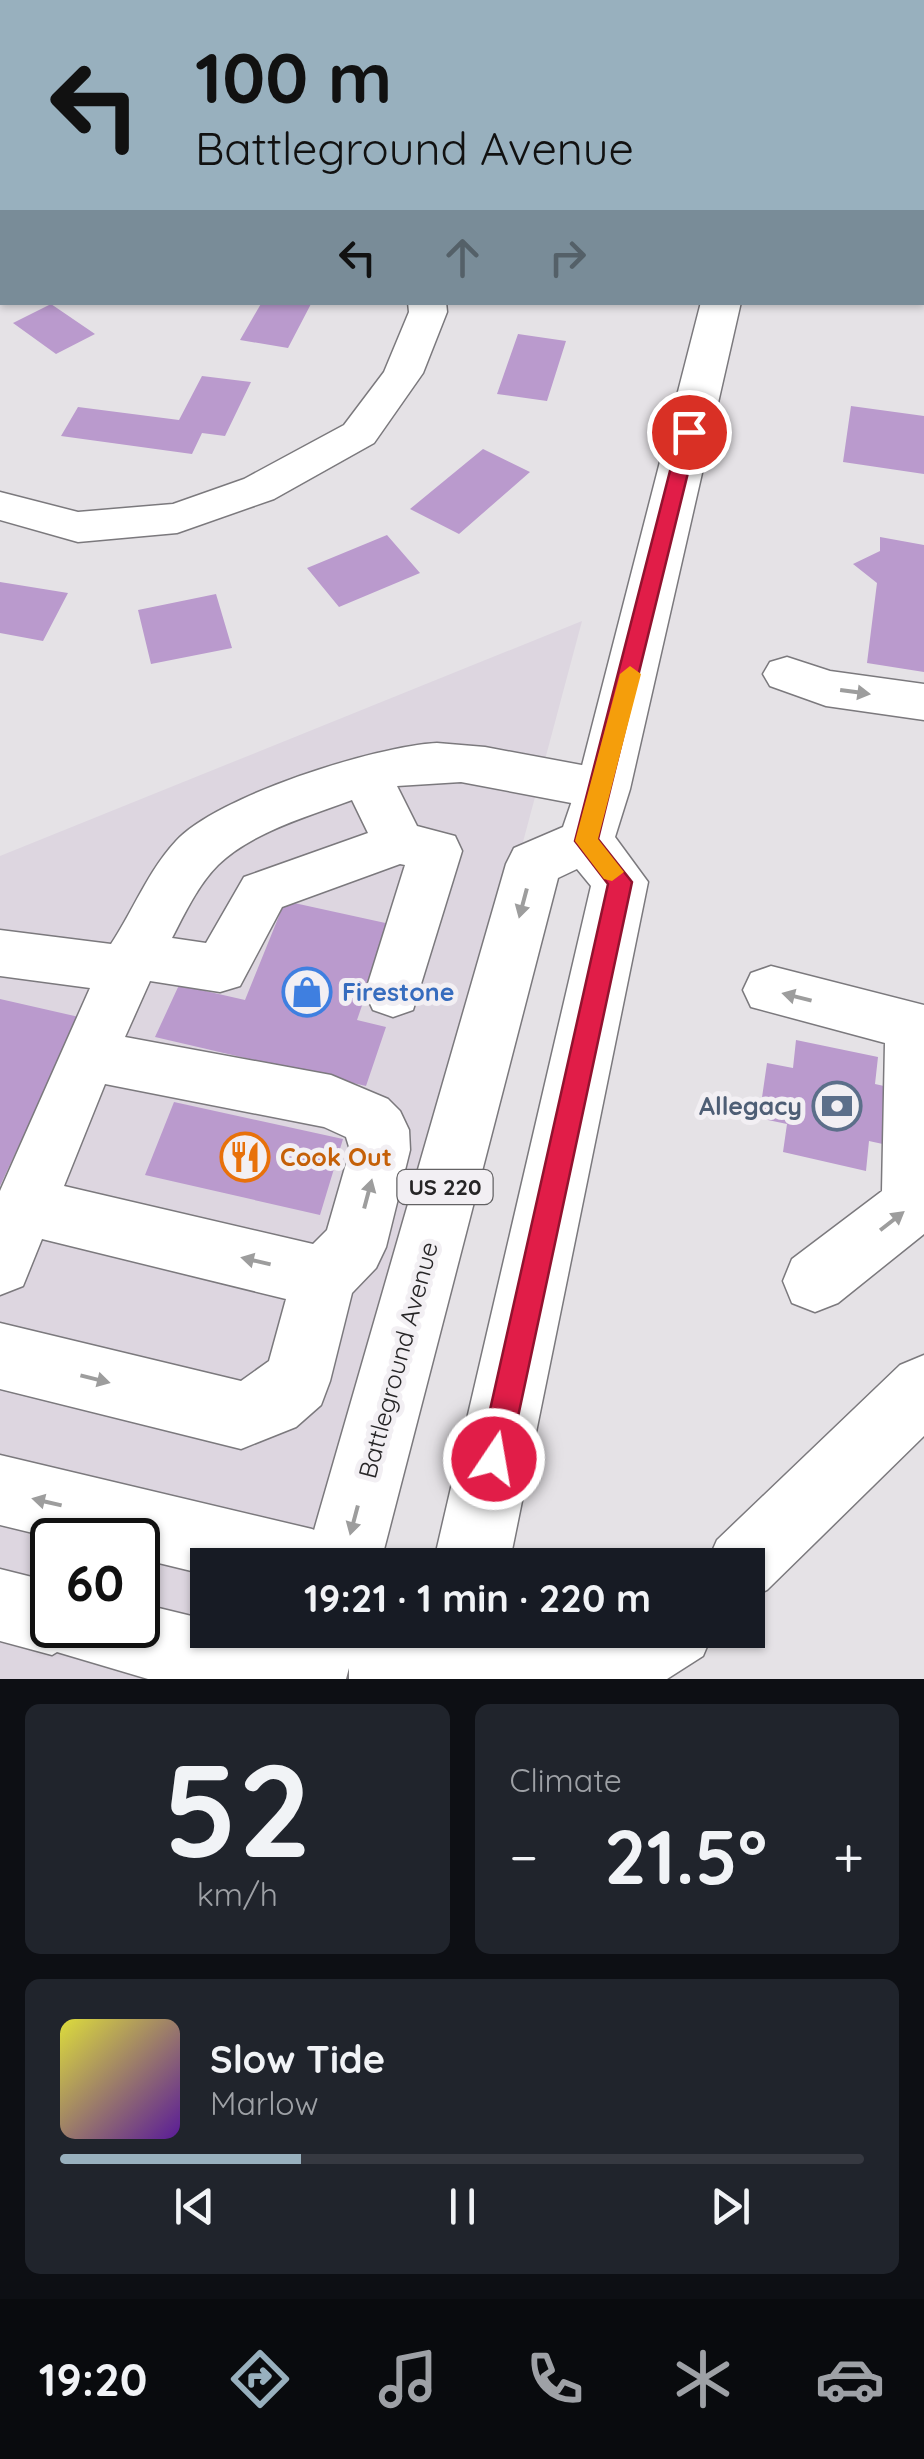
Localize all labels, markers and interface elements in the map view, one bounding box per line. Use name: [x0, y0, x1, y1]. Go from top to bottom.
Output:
text: 100 m: [195, 33, 392, 121]
icon: left: [30, 40, 160, 170]
text: Battleground Avenue: [195, 120, 634, 176]
icon: left: [330, 230, 385, 285]
icon: ahead: [435, 230, 490, 285]
icon: right: [540, 230, 595, 285]
pin: [647, 390, 732, 475]
icon: arrive: [662, 405, 717, 460]
one-way arrow: [839, 685, 871, 701]
one-way arrow: [515, 888, 530, 918]
shop icon: Firestone: [281, 966, 333, 1018]
place label: Firestone: [342, 976, 454, 1007]
one-way arrow: [782, 989, 813, 1004]
bank icon: Allegacy: [811, 1080, 863, 1132]
place label: Allegacy: [699, 1090, 802, 1121]
restaurant icon: Cook Out: [219, 1131, 271, 1183]
place label: Cook Out: [280, 1141, 392, 1172]
road number: US 220: [398, 1170, 492, 1204]
one-way arrow: [361, 1178, 376, 1209]
one-way arrow: [879, 1211, 905, 1231]
street label: Battleground Avenue: [351, 1238, 444, 1482]
one-way arrow: [240, 1253, 271, 1268]
one-way arrow: [80, 1372, 111, 1387]
position arrow: [442, 1407, 546, 1511]
one-way arrow: [31, 1493, 62, 1509]
one-way arrow: [346, 1505, 361, 1536]
speed limit sign: 60: [30, 1518, 160, 1648]
text: 19:21 · 1 min · 220 m: [304, 1574, 651, 1622]
text: 52: [163, 1727, 312, 1890]
text: Climate: [510, 1760, 622, 1800]
text: 21.5°: [604, 1809, 767, 1903]
text: −: [510, 1822, 538, 1891]
text: +: [833, 1822, 864, 1891]
text: km/h: [197, 1874, 278, 1914]
text: Slow Tide: [210, 2035, 385, 2083]
text: Marlow: [210, 2083, 319, 2123]
icon: previous: [167, 2179, 222, 2234]
icon: pause: [435, 2179, 490, 2234]
icon: next: [703, 2179, 758, 2234]
icon: directions: [225, 2344, 295, 2414]
icon: music: [373, 2344, 443, 2414]
icon: phone: [520, 2344, 590, 2414]
icon: climate: [668, 2344, 738, 2414]
icon: car: [815, 2344, 885, 2414]
text: 19:20: [39, 2351, 147, 2407]

